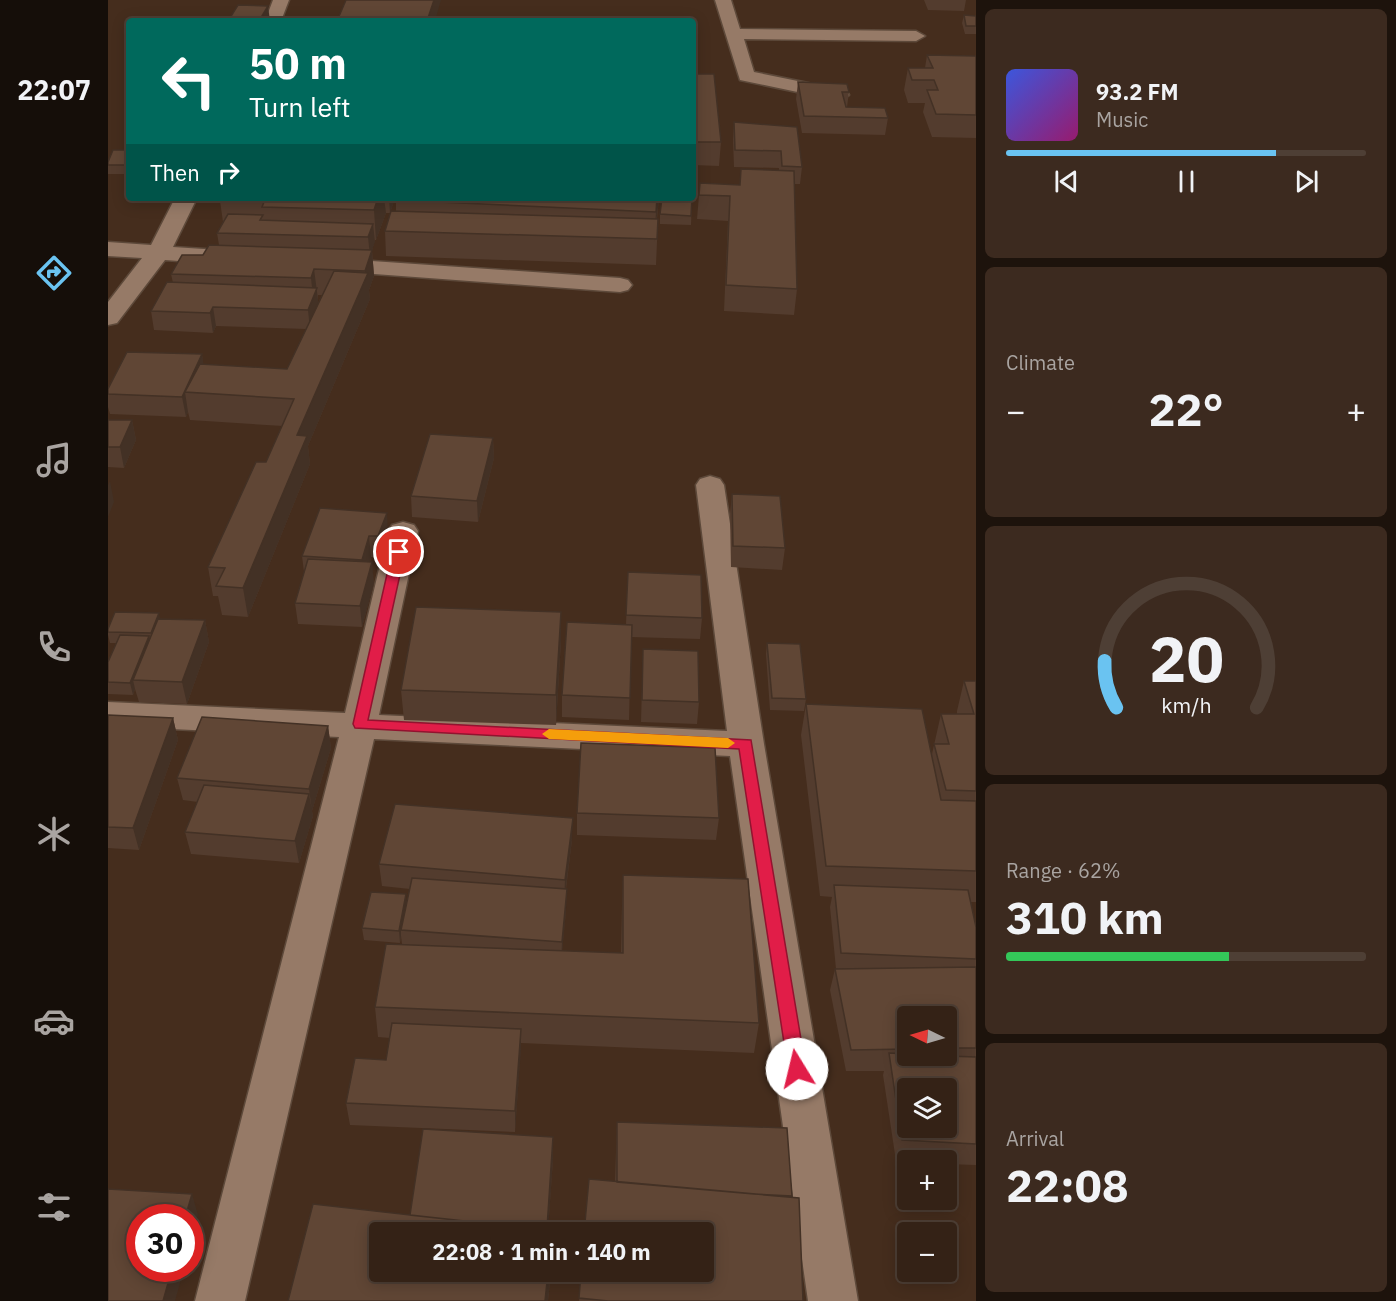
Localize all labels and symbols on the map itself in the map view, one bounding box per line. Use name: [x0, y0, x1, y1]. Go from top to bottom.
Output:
pin: [373, 526, 424, 577]
north arrow: [897, 1006, 957, 1066]
position arrow: [765, 1037, 829, 1101]
speed limit sign: 30: [126, 1204, 204, 1282]

